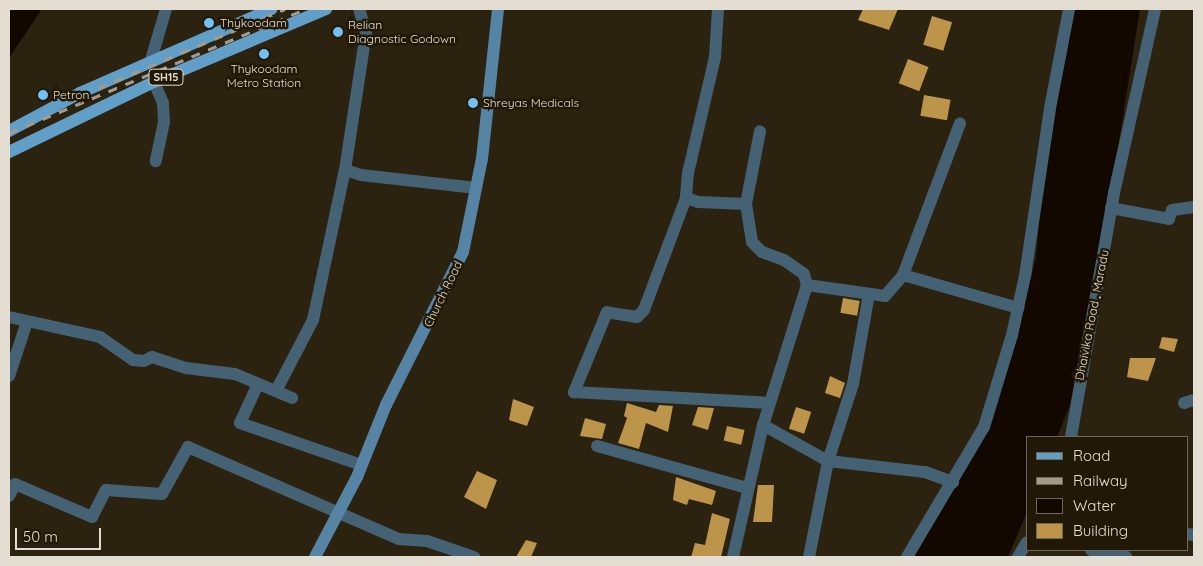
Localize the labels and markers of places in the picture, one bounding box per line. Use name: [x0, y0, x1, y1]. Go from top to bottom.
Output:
marker: Thykoodam: [202, 16, 216, 30]
place label: Thykoodam: [220, 16, 287, 30]
place label: Relian Diagnostic Godown: [348, 18, 456, 46]
marker: Relian Diagnostic Godown: [332, 26, 344, 38]
marker: Thykoodam Metro Station: [258, 48, 270, 60]
place label: Thykoodam Metro Station: [227, 62, 301, 90]
place label: Petron: [53, 88, 89, 102]
marker: Petron: [37, 89, 49, 101]
place label: Shreyas Medicals: [483, 96, 579, 110]
marker: Shreyas Medicals: [467, 97, 479, 109]

